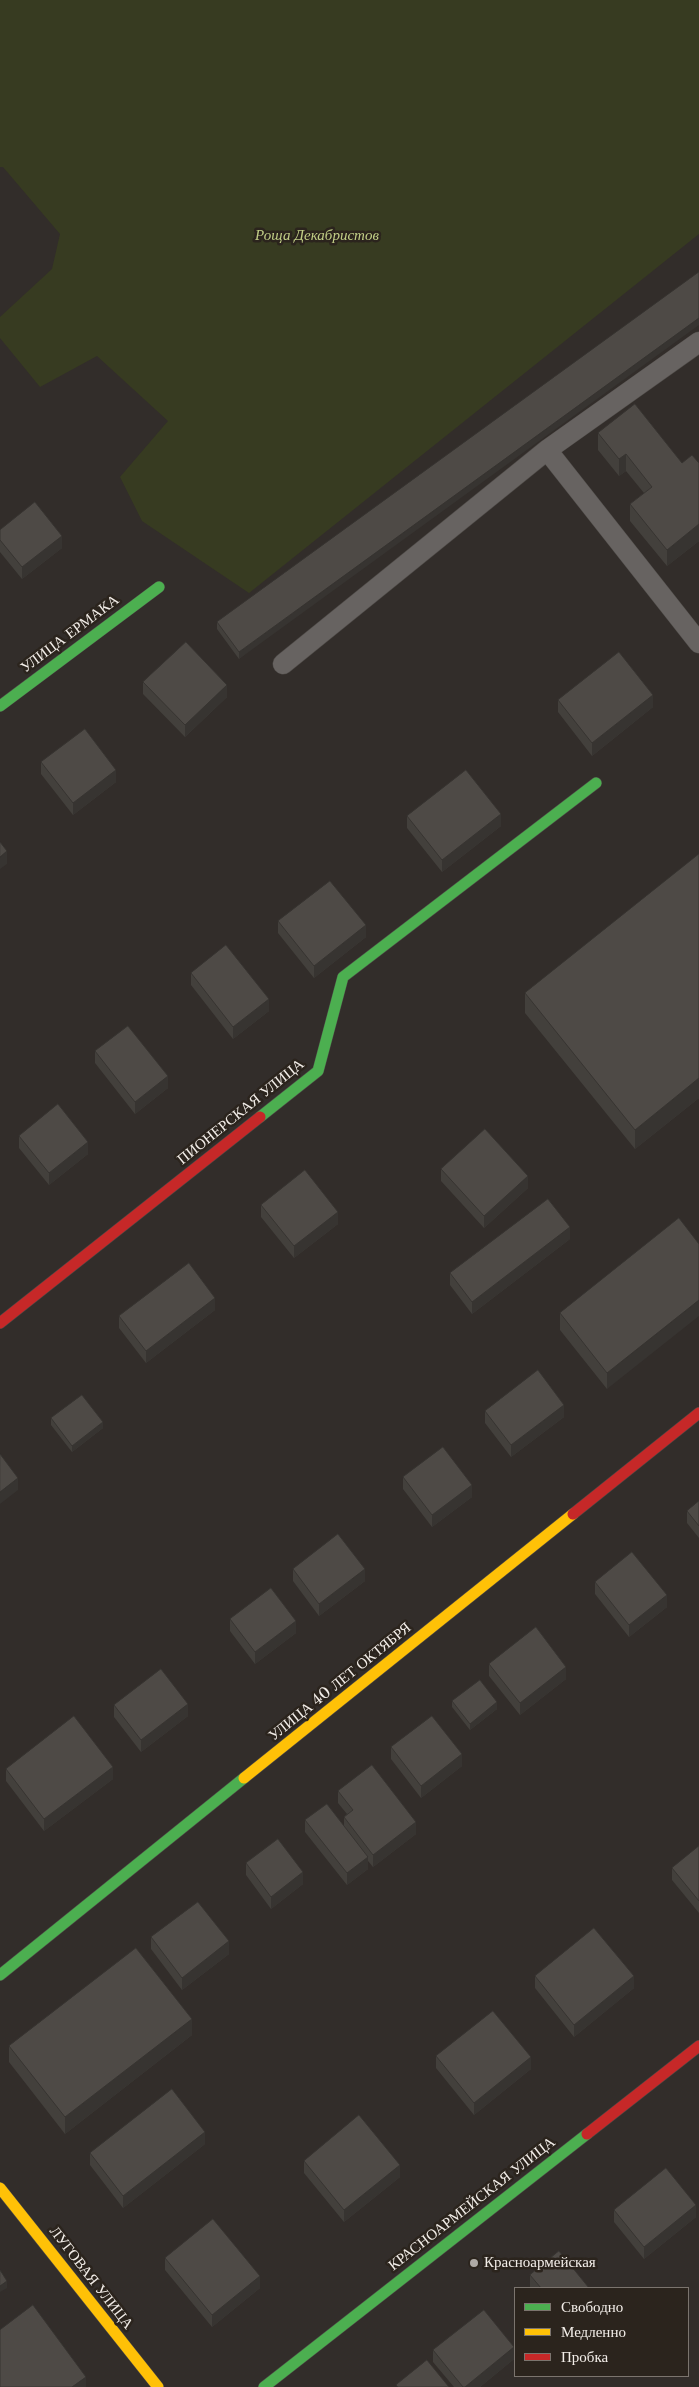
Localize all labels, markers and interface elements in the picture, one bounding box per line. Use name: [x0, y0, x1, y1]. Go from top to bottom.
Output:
park label: Роща Декабристов: [255, 227, 379, 245]
street label: УЛИЦА ЕРМАКА: [17, 591, 123, 677]
street label: ПИОНЕРСКАЯ УЛИЦА: [174, 1055, 308, 1169]
street label: УЛИЦА 40 ЛЕТ ОКТЯБРЯ: [265, 1619, 415, 1745]
street label: КРАСНОАРМЕЙСКАЯ УЛИЦА: [385, 2133, 559, 2275]
street label: ЛУГОВАЯ УЛИЦА: [45, 2223, 137, 2333]
place label: Красноармейская: [484, 2254, 596, 2272]
marker: Красноармейская: [468, 2257, 480, 2269]
legend: [514, 2287, 689, 2377]
text: Свободно: [561, 2297, 623, 2316]
text: Медленно: [561, 2322, 626, 2341]
text: Пробка: [561, 2347, 608, 2366]

